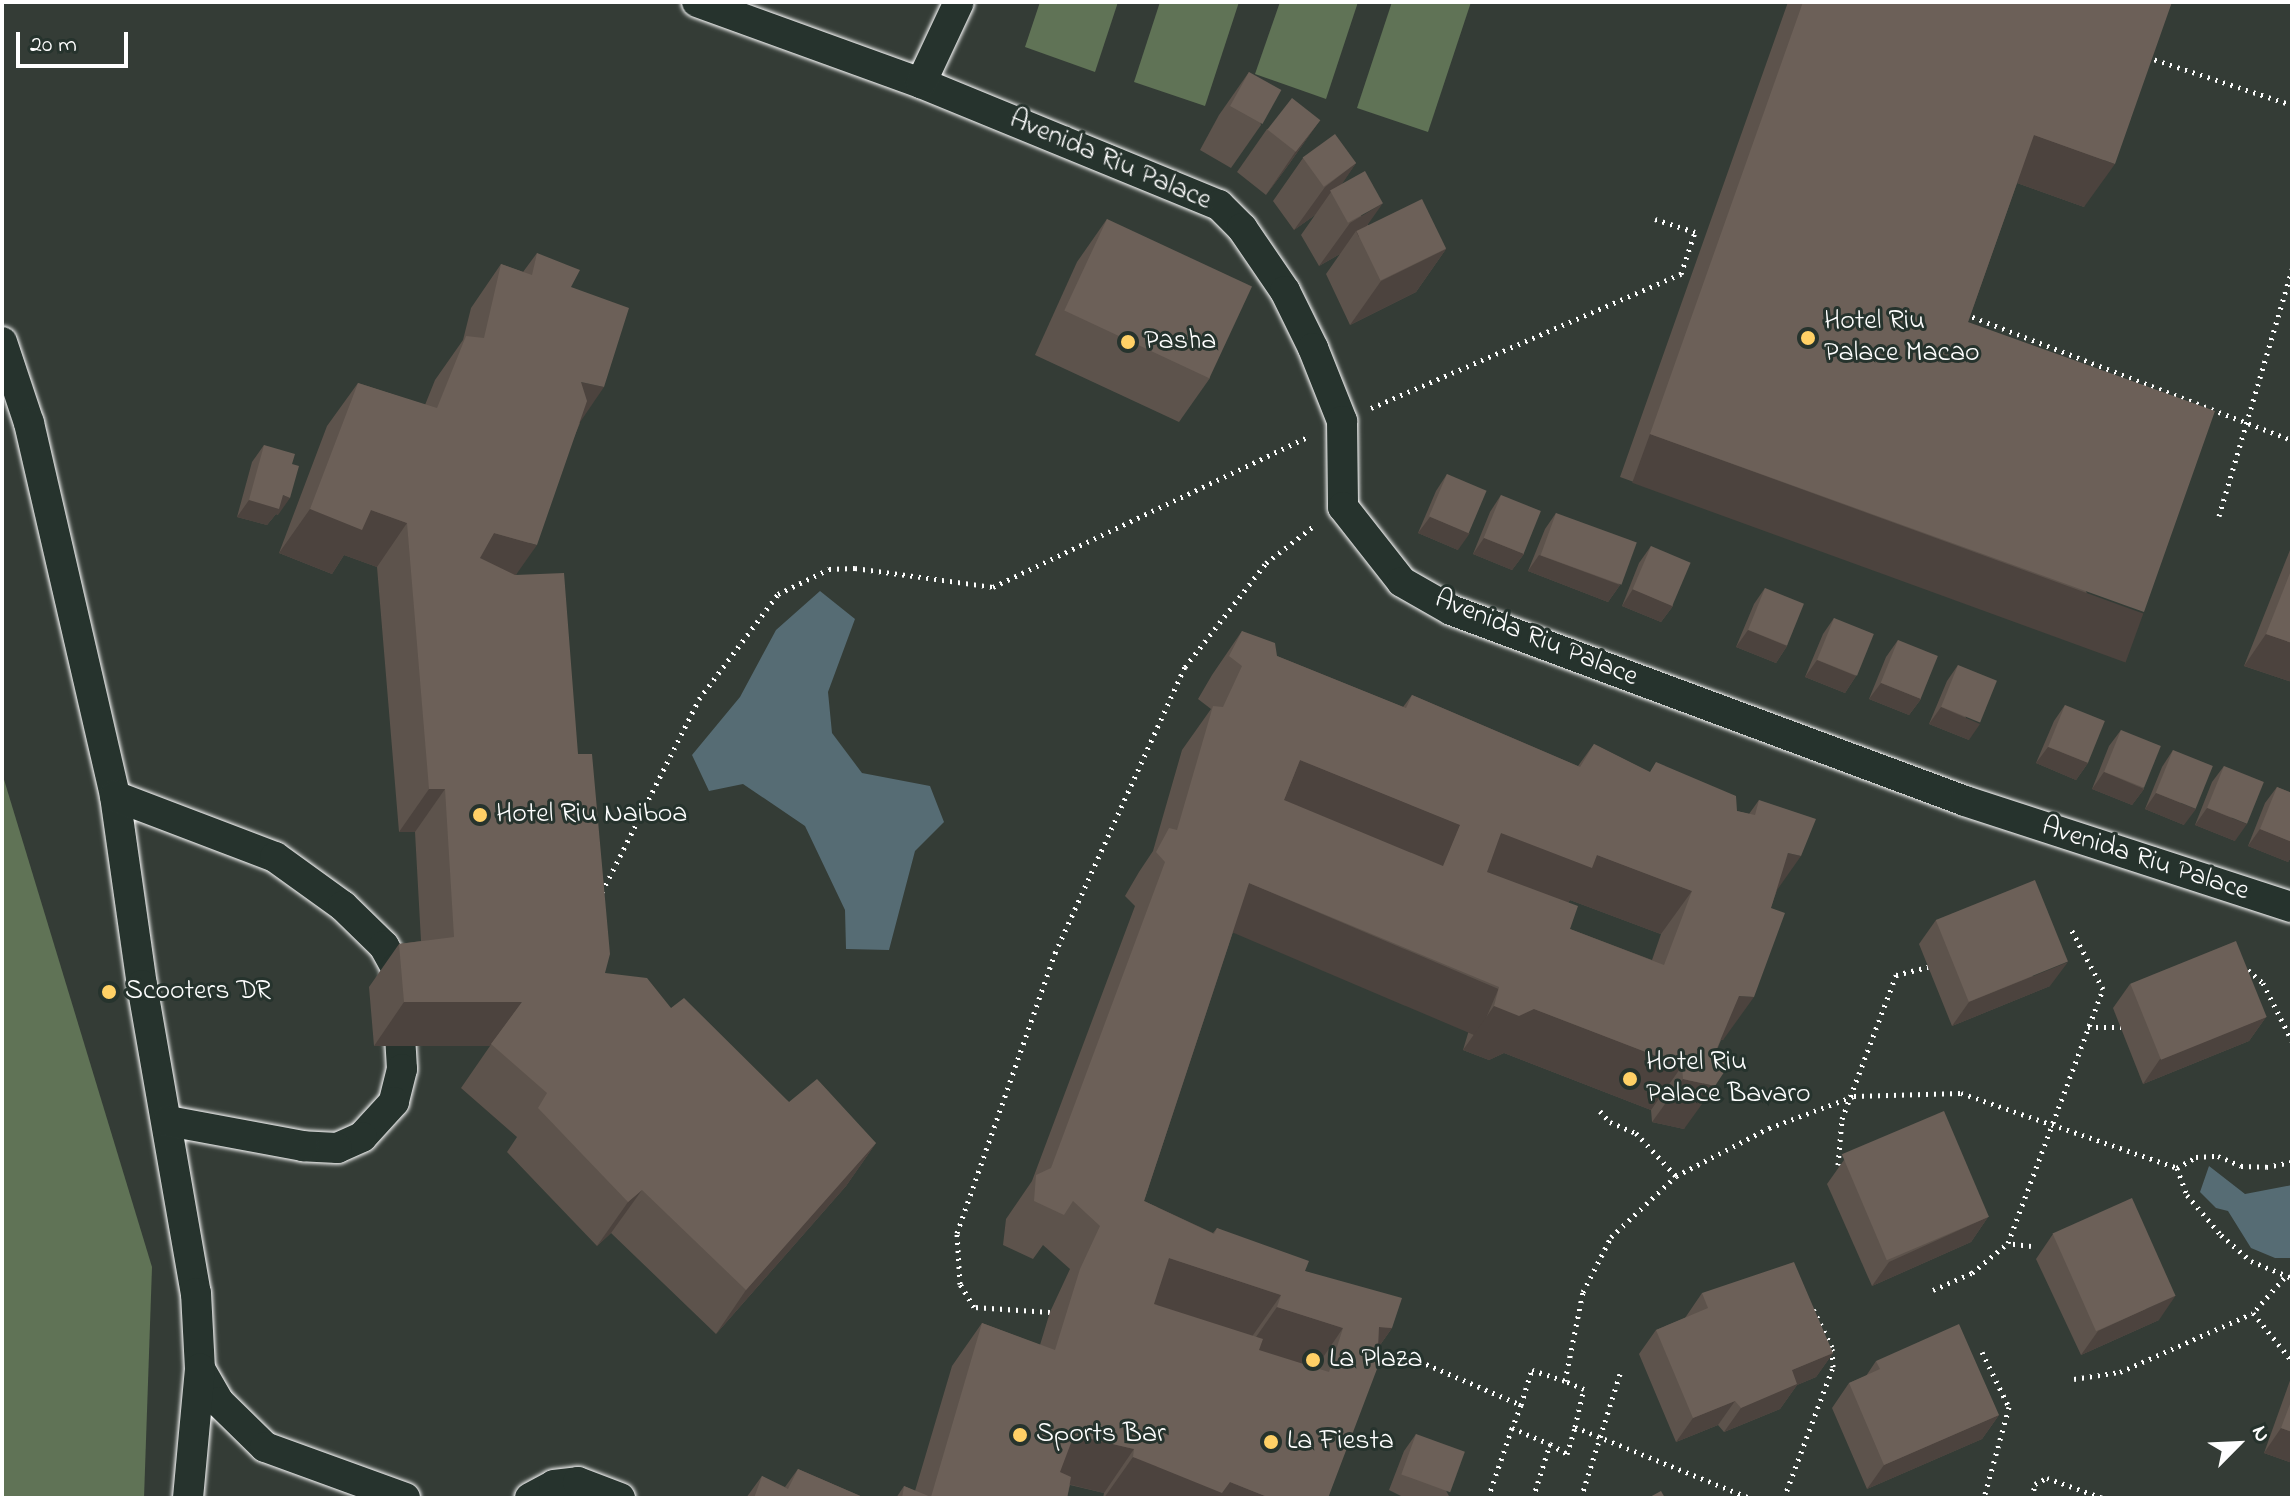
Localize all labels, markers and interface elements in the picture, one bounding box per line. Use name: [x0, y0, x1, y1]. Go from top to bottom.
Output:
scale bar: [20, 16, 132, 66]
text: 20 m: [30, 28, 77, 63]
street label: Avenida Riu Palace: [1004, 103, 1216, 219]
place label: Hotel Riu Palace Macao: [1824, 305, 1980, 371]
place label: Pasha: [1144, 325, 1216, 359]
marker: Hotel Riu Palace Macao: [1799, 329, 1817, 347]
marker: Pasha: [1119, 333, 1137, 351]
street label: Avenida Riu Palace: [1430, 583, 1642, 695]
place label: Hotel Riu Naiboa: [496, 798, 687, 832]
marker: Hotel Riu Naiboa: [471, 806, 489, 824]
street label: Avenida Riu Palace: [2037, 811, 2253, 909]
place label: Scooters DR: [125, 975, 271, 1009]
marker: Scooters DR: [100, 983, 118, 1001]
place label: Hotel Riu Palace Bavaro: [1646, 1046, 1811, 1112]
marker: Hotel Riu Palace Bavaro: [1621, 1070, 1639, 1088]
place label: La Plaza: [1329, 1343, 1423, 1377]
marker: La Plaza: [1304, 1351, 1322, 1369]
north arrow: [2198, 1404, 2278, 1484]
place label: Sports Bar: [1036, 1418, 1166, 1452]
text: N: [2242, 1421, 2278, 1448]
place label: La Fiesta: [1287, 1425, 1394, 1459]
marker: Sports Bar: [1011, 1426, 1029, 1444]
marker: La Fiesta: [1262, 1433, 1280, 1451]

